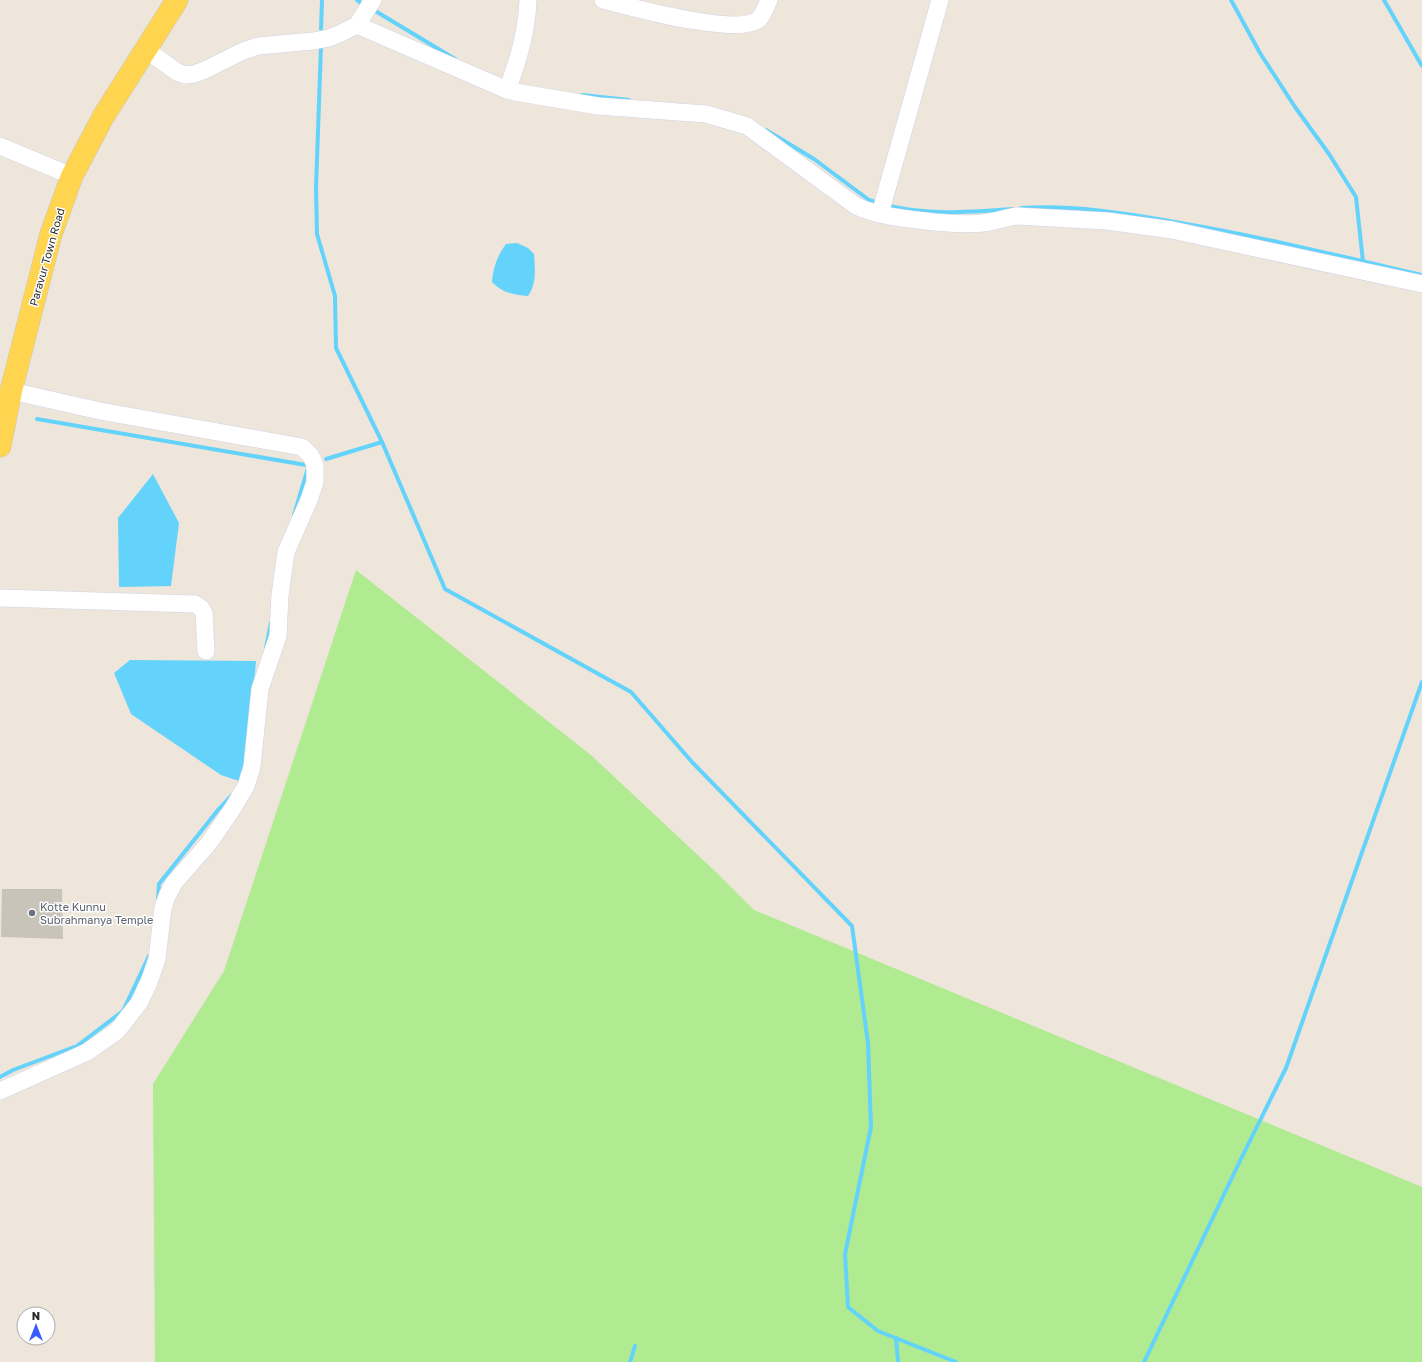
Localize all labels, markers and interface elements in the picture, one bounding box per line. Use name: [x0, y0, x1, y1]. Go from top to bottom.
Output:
street label: Paravur Town Road: [26, 207, 67, 307]
place label: Kotte Kunnu Subrahmanya Temple: [40, 900, 153, 926]
marker: Kotte Kunnu Subrahmanya Temple: [27, 908, 37, 918]
north arrow: [16, 1306, 56, 1346]
text: N: [32, 1309, 40, 1322]

